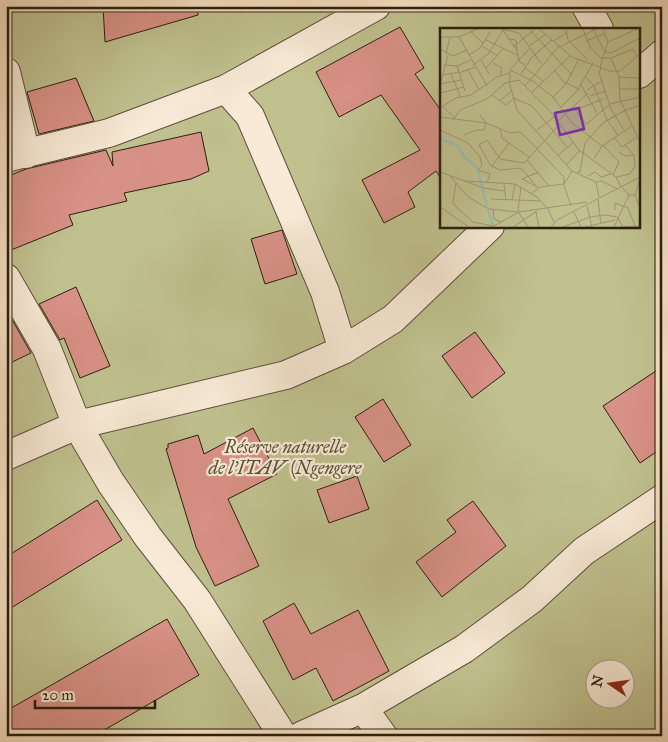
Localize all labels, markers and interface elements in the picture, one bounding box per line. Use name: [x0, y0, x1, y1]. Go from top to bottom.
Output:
inset map: [440, 28, 640, 228]
park label: Réserve naturelle de l'ITAV (Ngengere: [208, 436, 363, 479]
north arrow: [586, 660, 636, 710]
text: N: [588, 673, 607, 689]
scale bar: [35, 677, 155, 709]
text: 20 m: [42, 686, 74, 704]

